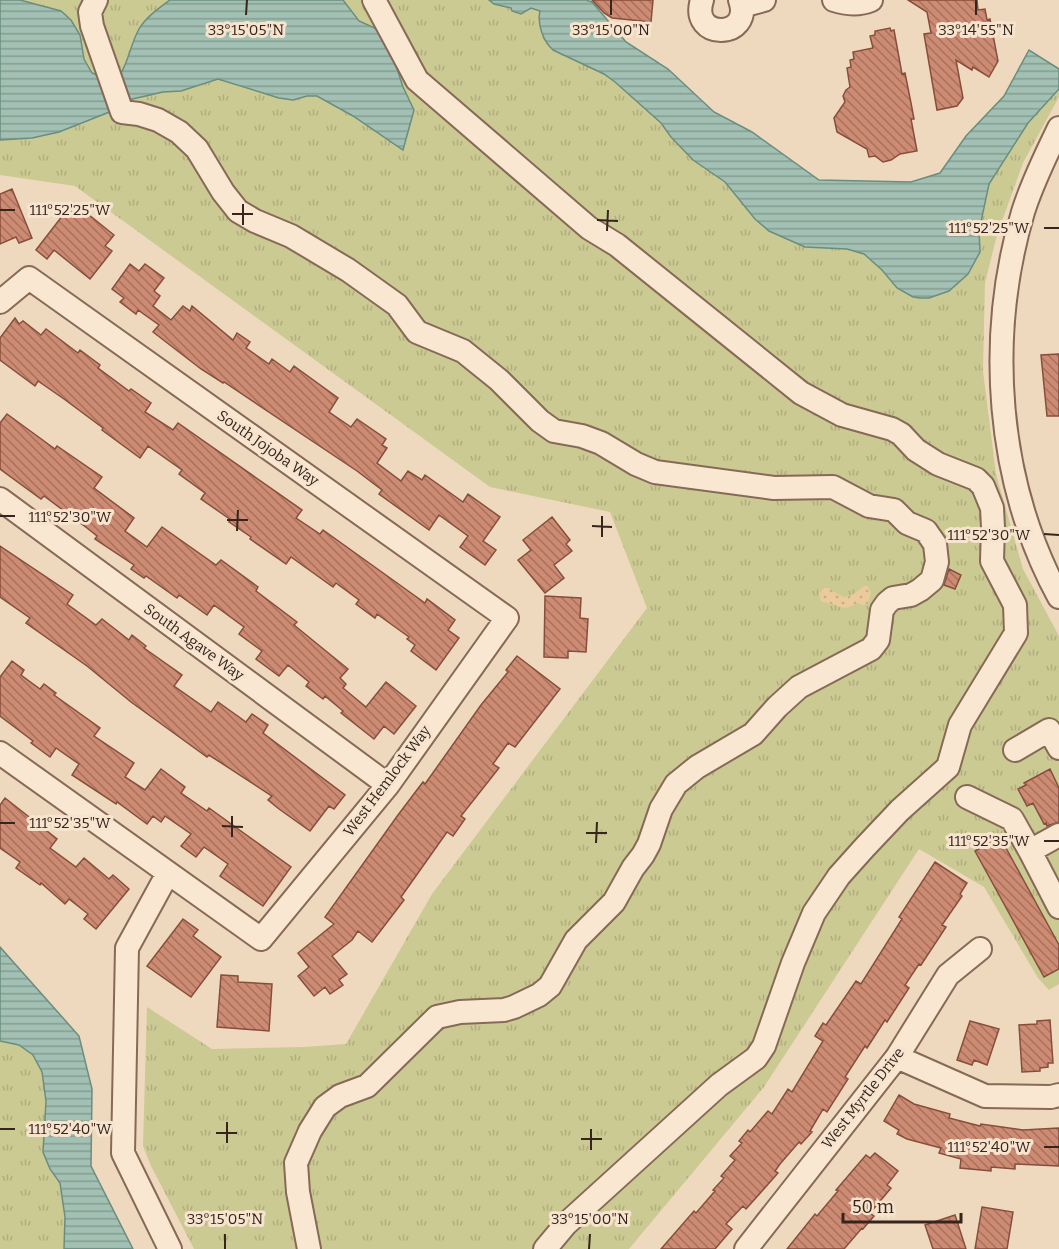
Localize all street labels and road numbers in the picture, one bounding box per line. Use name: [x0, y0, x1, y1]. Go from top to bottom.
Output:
street label: South Jojoba Way: [214, 406, 322, 490]
street label: South Agave Way: [140, 600, 248, 684]
street label: West Hemlock Way: [340, 722, 435, 840]
street label: West Myrtle Drive: [818, 1044, 908, 1152]

